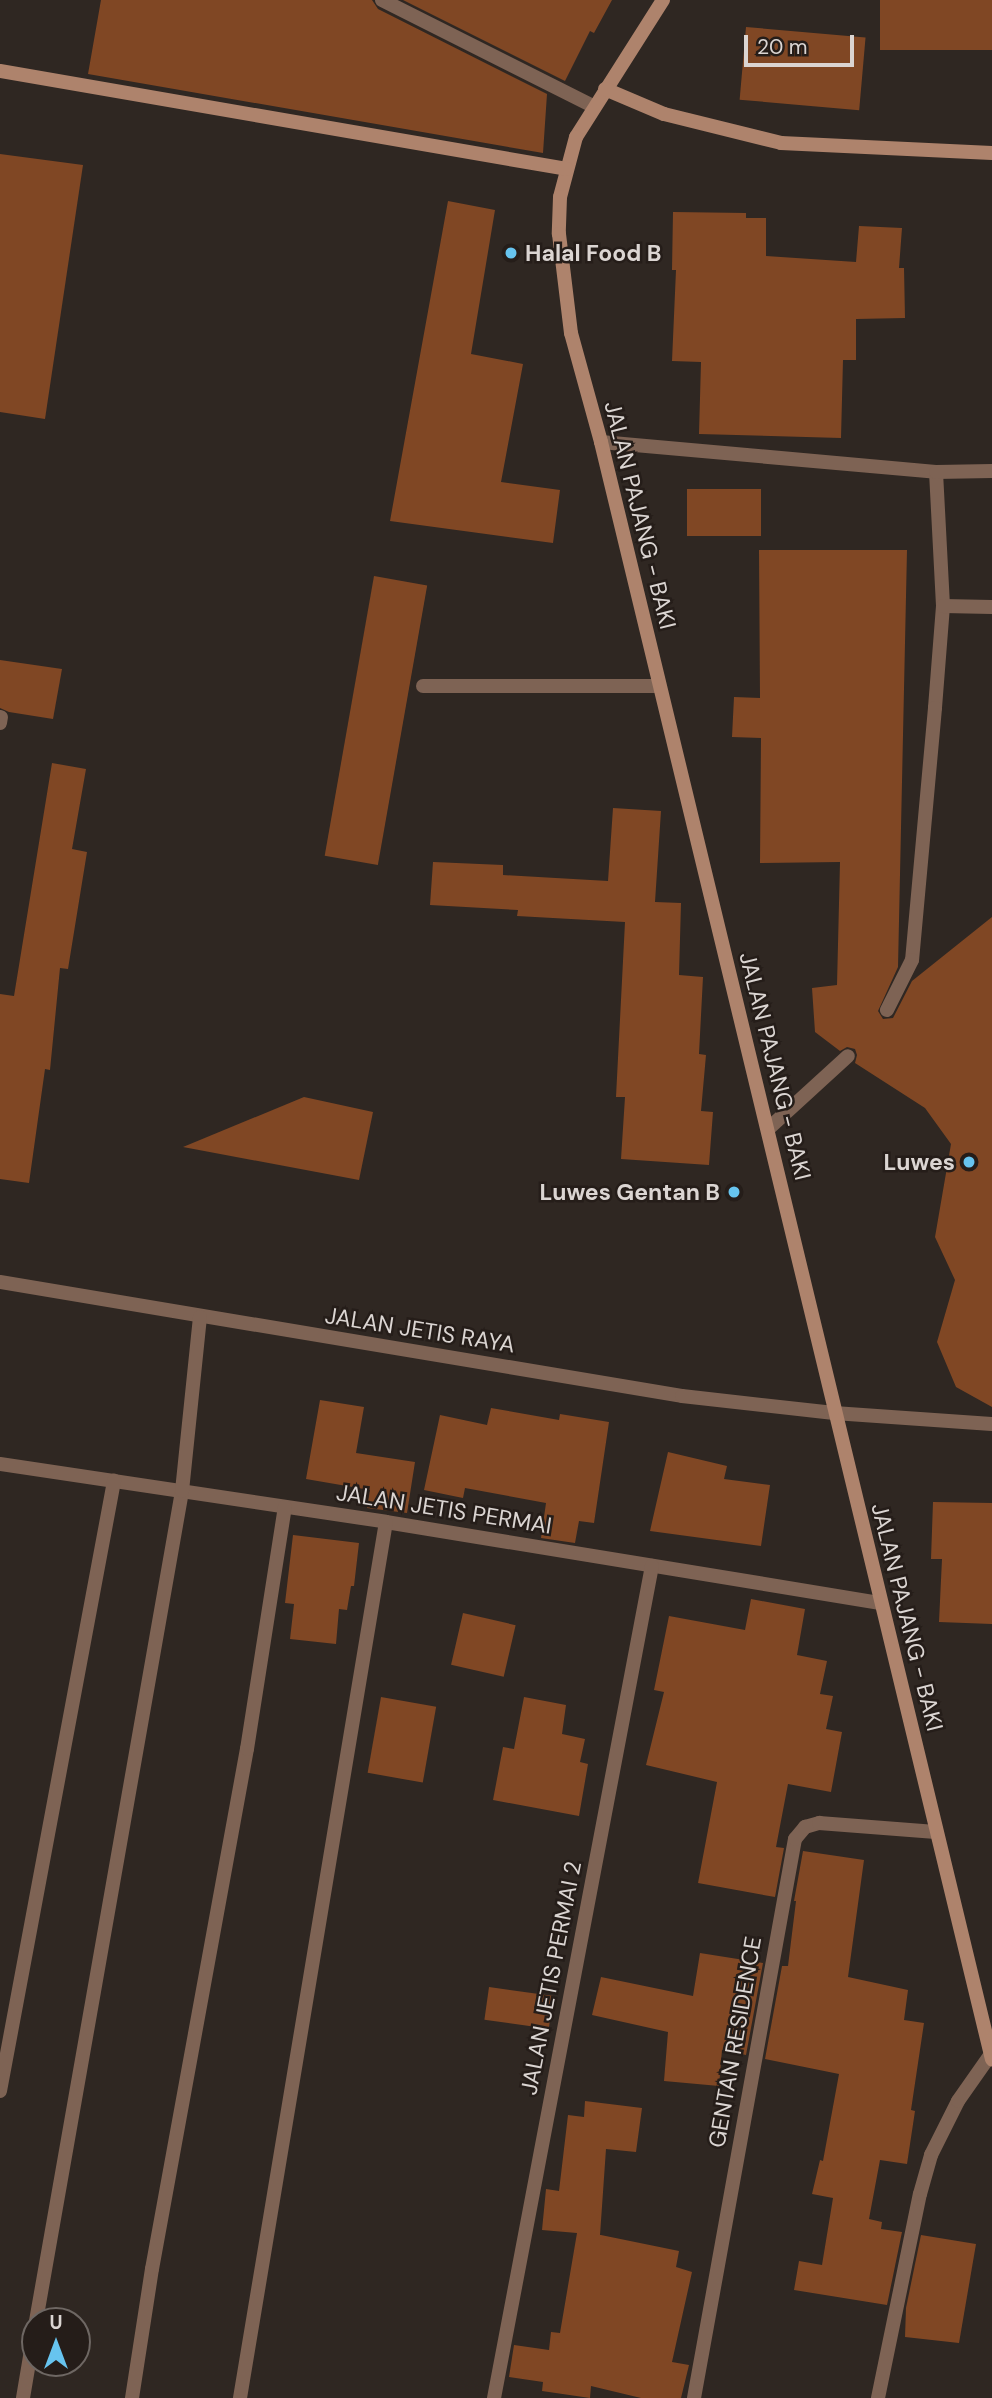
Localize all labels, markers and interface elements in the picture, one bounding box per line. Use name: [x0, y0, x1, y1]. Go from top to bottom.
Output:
scale bar: [747, 21, 857, 65]
text: 20 m: [757, 33, 808, 61]
place label: Halal Food B: [525, 239, 661, 267]
marker: Halal Food B: [503, 245, 519, 261]
street label: JALAN PAJANG - BAKI: [598, 398, 682, 632]
street label: JALAN PAJANG - BAKI: [733, 949, 817, 1183]
place label: Luwes: [883, 1148, 955, 1176]
marker: Luwes: [961, 1154, 977, 1170]
place label: Luwes Gentan B: [539, 1178, 720, 1206]
marker: Luwes Gentan B: [726, 1184, 742, 1200]
street label: JALAN JETIS RAYA: [323, 1301, 517, 1359]
street label: JALAN JETIS PERMAI: [334, 1478, 554, 1540]
street label: JALAN PAJANG - BAKI: [865, 1500, 949, 1734]
street label: JALAN JETIS PERMAI 2: [515, 1859, 587, 2097]
street label: GENTAN RESIDENCE: [703, 1934, 767, 2150]
north arrow: [21, 2307, 91, 2377]
text: U: [49, 2310, 63, 2335]

